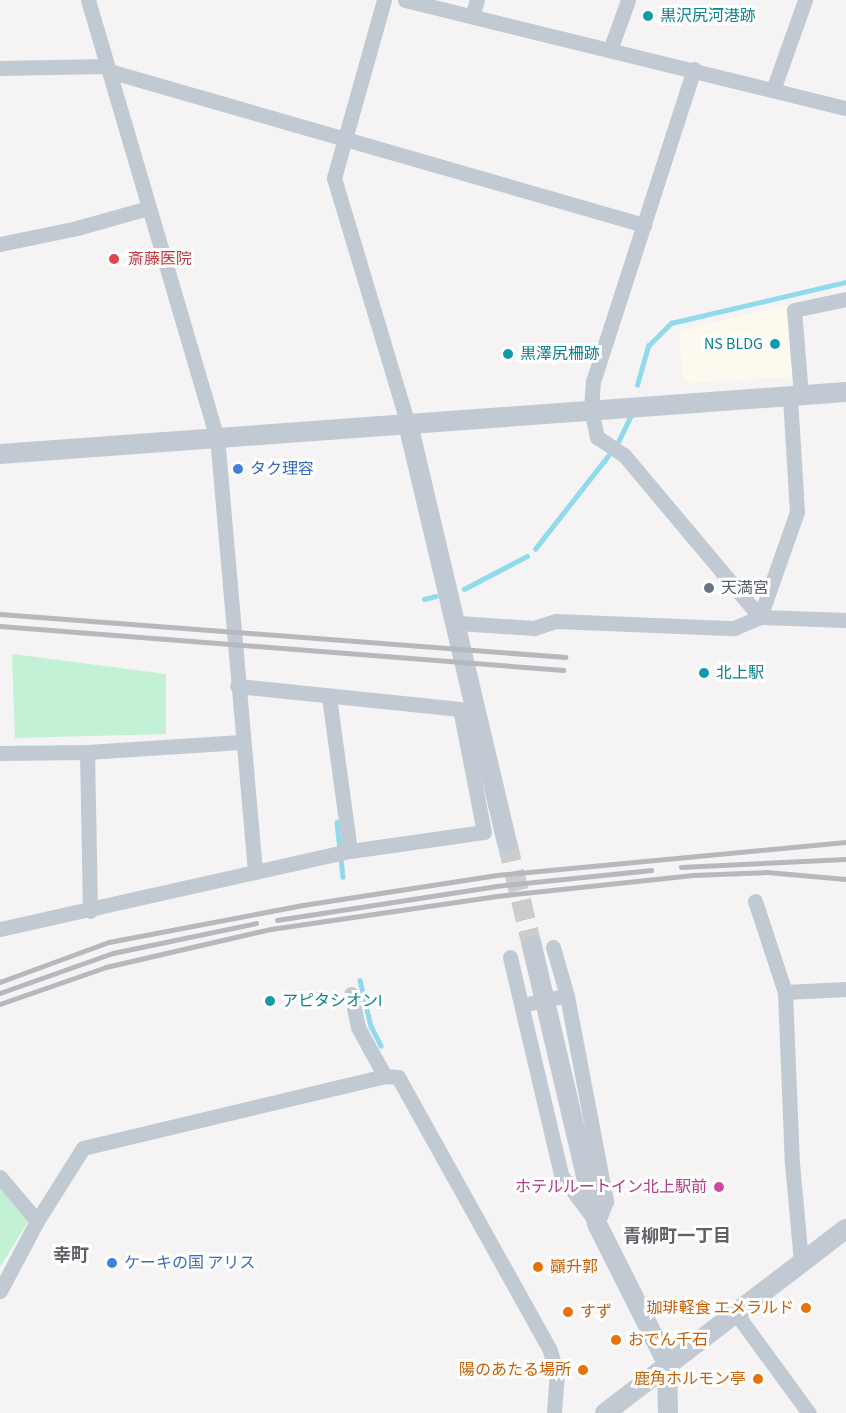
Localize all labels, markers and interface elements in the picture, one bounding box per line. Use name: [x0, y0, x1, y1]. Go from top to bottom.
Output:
place label: 黒沢尻河港跡: [660, 6, 756, 26]
marker: 黒沢尻河港跡: [641, 9, 655, 23]
place label: 斎藤医院: [128, 249, 192, 269]
marker: 斎藤医院: [105, 250, 123, 268]
place label: NS BLDG: [704, 334, 763, 354]
marker: NS BLDG: [768, 337, 782, 351]
place label: 黒澤尻柵跡: [520, 344, 600, 364]
marker: 黒澤尻柵跡: [501, 347, 515, 361]
place label: タク理容: [250, 459, 314, 479]
marker: タク理容: [231, 462, 245, 476]
place label: 天満宮: [721, 578, 769, 598]
marker: 天満宮: [702, 581, 716, 595]
place label: 北上駅: [716, 663, 764, 683]
marker: 北上駅: [697, 666, 711, 680]
place label: アピタシオンI: [282, 991, 382, 1011]
marker: アピタシオンI: [263, 994, 277, 1008]
place label: ホテルルートイン北上駅前: [515, 1177, 707, 1197]
marker: ホテルルートイン北上駅前: [712, 1180, 726, 1194]
district label: 青柳町一丁目: [623, 1226, 731, 1248]
district label: 幸町: [53, 1245, 89, 1267]
place label: ケーキの国 アリス: [124, 1253, 255, 1273]
marker: ケーキの国 アリス: [105, 1256, 119, 1270]
place label: 巓升郭: [550, 1257, 598, 1277]
marker: 巓升郭: [531, 1260, 545, 1274]
place label: 珈琲軽食 エメラルド: [647, 1298, 794, 1318]
marker: 珈琲軽食 エメラルド: [799, 1301, 813, 1315]
place label: すず: [580, 1302, 612, 1322]
marker: すず: [561, 1305, 575, 1319]
place label: おでん千石: [628, 1330, 708, 1350]
marker: おでん千石: [609, 1333, 623, 1347]
place label: 陽のあたる場所: [459, 1360, 571, 1380]
marker: 陽のあたる場所: [576, 1363, 590, 1377]
place label: 鹿角ホルモン亭: [634, 1369, 746, 1389]
marker: 鹿角ホルモン亭: [751, 1372, 765, 1386]

